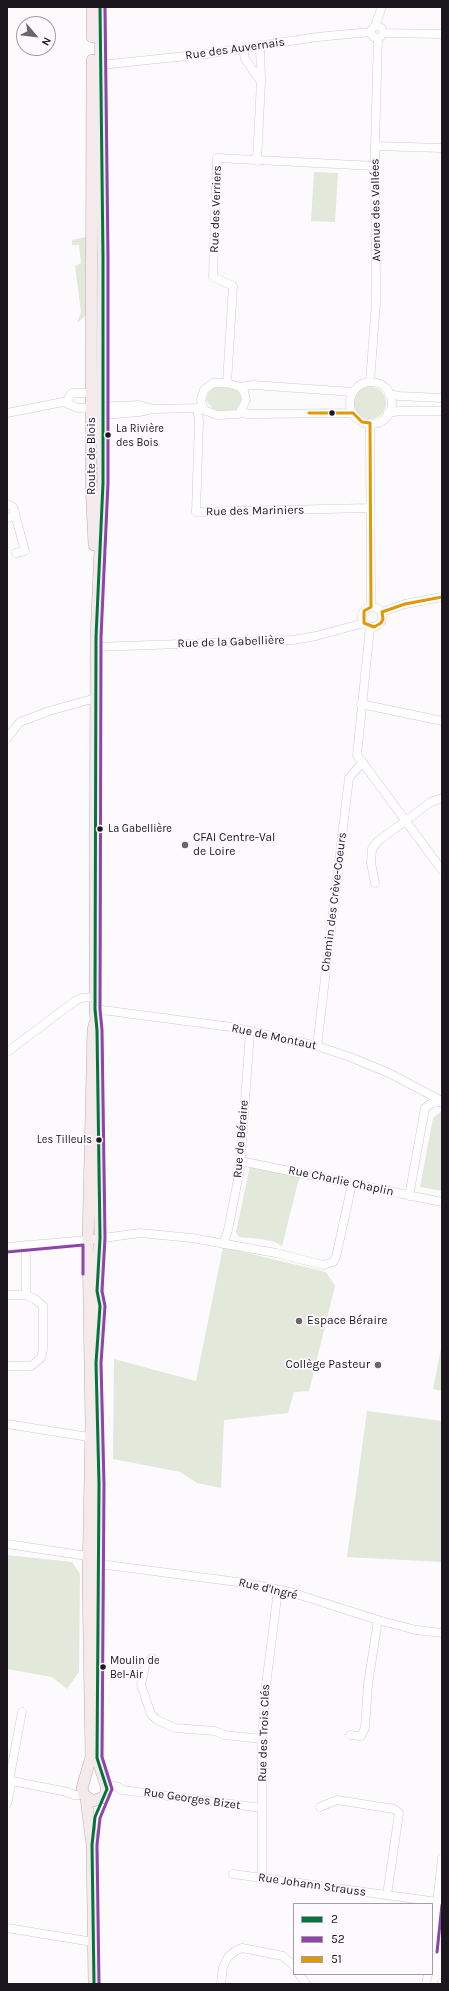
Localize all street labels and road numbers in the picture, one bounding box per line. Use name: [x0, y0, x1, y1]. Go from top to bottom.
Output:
street label: Rue des Auvernais: [184, 35, 286, 63]
street label: Avenue des Vallées: [368, 158, 384, 262]
street label: Rue des Verriers: [207, 165, 225, 253]
street label: Route de Blois: [85, 417, 99, 495]
street label: Rue des Mariniers: [206, 503, 304, 519]
street label: Rue de la Gabellière: [177, 633, 285, 651]
street label: Chemin des Crève-Coeurs: [318, 831, 350, 973]
street label: Rue de Montaut: [230, 1021, 318, 1053]
street label: Rue de Béraire: [230, 1099, 252, 1179]
street label: Rue Charlie Chaplin: [287, 1163, 395, 1199]
street label: Rue d'Ingré: [237, 1575, 299, 1603]
street label: Rue des Trois Clés: [255, 1684, 273, 1782]
street label: Rue Georges Bizet: [143, 1785, 241, 1813]
street label: Rue Johann Strauss: [257, 1870, 367, 1900]

